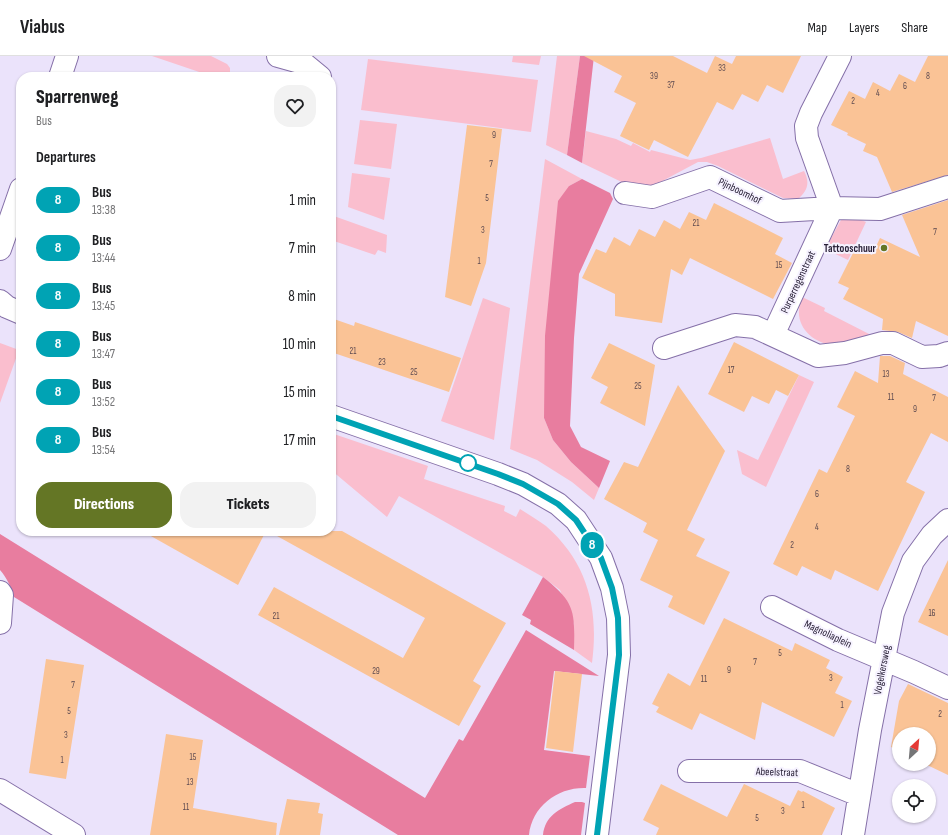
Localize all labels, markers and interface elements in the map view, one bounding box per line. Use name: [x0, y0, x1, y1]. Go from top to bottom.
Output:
text: Viabus: [20, 16, 65, 39]
text: Map: [807, 19, 827, 36]
text: Layers: [849, 19, 879, 36]
text: Share: [901, 19, 928, 36]
house number: 33: [718, 63, 726, 74]
house number: 39: [650, 71, 658, 82]
house number: 8: [926, 71, 930, 82]
house number: 37: [667, 80, 675, 91]
house number: 6: [903, 81, 907, 92]
button: heart: [274, 85, 316, 127]
text: Sparrenweg: [36, 86, 118, 109]
house number: 4: [876, 88, 880, 99]
house number: 2: [851, 96, 855, 107]
text: Bus: [36, 113, 52, 129]
house number: 9: [492, 130, 496, 141]
text: Departures: [36, 148, 96, 167]
house number: 7: [489, 159, 493, 170]
street label: Pijnboomhof: [716, 175, 764, 207]
text: Bus: [92, 183, 111, 202]
text: 8: [55, 191, 61, 208]
text: 1 min: [290, 191, 316, 210]
house number: 5: [485, 193, 489, 204]
text: 13:38: [92, 202, 116, 218]
house number: 21: [693, 218, 700, 229]
house number: 3: [481, 225, 485, 236]
house number: 7: [933, 227, 937, 238]
text: Bus: [92, 231, 111, 250]
text: 8: [55, 239, 61, 256]
text: 7 min: [289, 239, 316, 258]
place label: Tattooschuur: [824, 242, 877, 255]
marker: Tattooschuur: [879, 243, 889, 253]
street label: Purperregenstraat: [778, 248, 818, 315]
text: 13:44: [92, 250, 115, 266]
house number: 1: [477, 256, 481, 267]
house number: 15: [776, 260, 783, 271]
text: Bus: [92, 279, 111, 298]
text: 8: [55, 287, 61, 304]
text: 8 min: [288, 287, 316, 306]
text: 13:45: [92, 298, 115, 314]
text: Bus: [92, 327, 111, 346]
text: 8: [55, 335, 61, 352]
text: 10 min: [283, 335, 316, 354]
text: 13:47: [92, 346, 115, 362]
house number: 21: [350, 346, 357, 357]
house number: 23: [378, 357, 386, 368]
house number: 17: [728, 365, 735, 376]
house number: 25: [410, 367, 418, 378]
house number: 13: [883, 369, 890, 380]
text: Bus: [92, 375, 111, 394]
house number: 25: [634, 381, 642, 392]
text: 8: [55, 383, 61, 400]
text: 15 min: [284, 383, 316, 402]
house number: 11: [888, 392, 895, 403]
house number: 7: [932, 393, 936, 404]
text: 13:52: [92, 394, 115, 410]
house number: 9: [913, 404, 917, 415]
text: Bus: [92, 423, 111, 442]
text: 8: [55, 431, 61, 448]
text: 17 min: [284, 431, 316, 450]
text: 13:54: [92, 442, 115, 458]
unlabelled marker: [459, 454, 477, 472]
house number: 8: [846, 464, 850, 475]
button: Directions: [36, 482, 172, 528]
button: Tickets: [180, 482, 316, 528]
house number: 6: [815, 489, 819, 500]
house number: 4: [815, 522, 819, 533]
line badge: 8: [579, 532, 605, 558]
text: 8: [589, 536, 595, 553]
house number: 2: [790, 540, 794, 551]
house number: 16: [928, 608, 936, 619]
house number: 21: [273, 611, 280, 622]
street label: Magnoliaplein: [802, 617, 854, 651]
street label: Vogelkersweg: [871, 643, 893, 696]
house number: 5: [778, 648, 782, 659]
house number: 7: [753, 657, 757, 668]
house number: 9: [727, 665, 731, 676]
house number: 29: [372, 666, 380, 677]
house number: 3: [829, 673, 833, 684]
house number: 11: [701, 674, 708, 685]
house number: 7: [71, 680, 75, 691]
house number: 1: [840, 700, 844, 711]
house number: 5: [67, 706, 71, 717]
house number: 2: [938, 709, 942, 720]
north arrow: [892, 727, 936, 771]
map controls: [892, 727, 936, 823]
house number: 3: [64, 730, 68, 741]
house number: 15: [190, 752, 197, 763]
house number: 1: [60, 755, 64, 766]
street label: Abeelstraat: [755, 765, 799, 779]
house number: 13: [187, 777, 194, 788]
button: locate: [892, 779, 936, 823]
house number: 1: [801, 800, 805, 811]
house number: 11: [183, 802, 190, 813]
house number: 3: [781, 806, 785, 817]
house number: 5: [755, 813, 759, 824]

